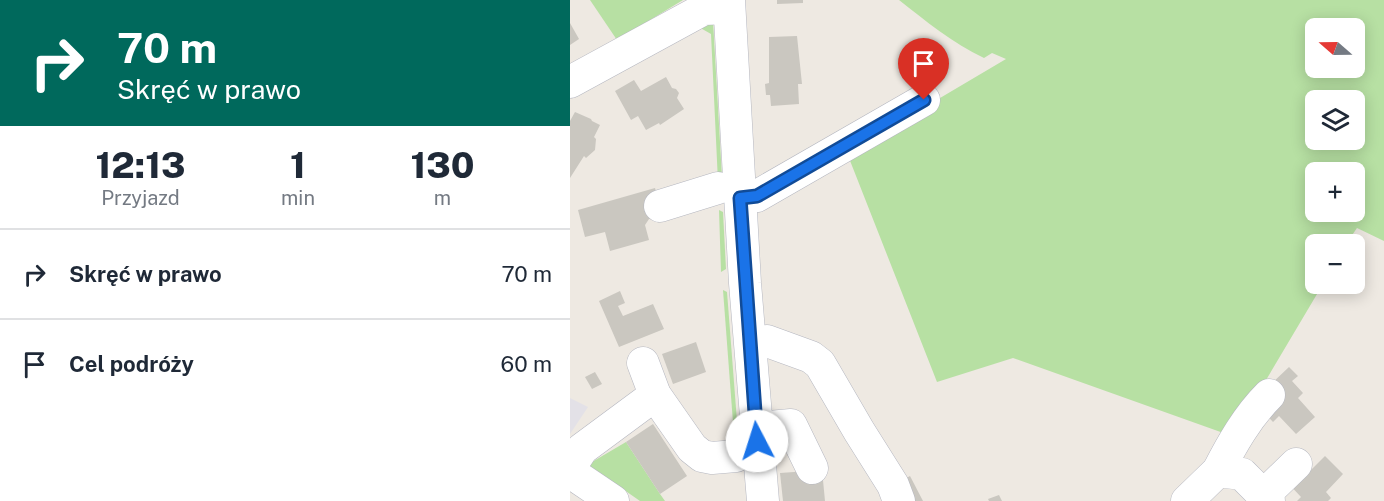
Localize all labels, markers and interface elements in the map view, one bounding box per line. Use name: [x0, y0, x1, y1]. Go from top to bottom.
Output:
north arrow: [1305, 18, 1365, 78]
map controls: [1305, 18, 1365, 294]
text: 70 m: [117, 23, 217, 72]
icon: right: [18, 24, 96, 102]
pin: [898, 38, 949, 100]
icon: arrive: [907, 47, 940, 80]
text: Skręć w prawo: [117, 73, 301, 105]
button: layers: [1305, 90, 1365, 150]
text: 12:13: [96, 144, 186, 186]
text: 1: [290, 144, 306, 186]
text: 130: [410, 144, 474, 186]
button: +: [1305, 162, 1365, 222]
text: Przyjazd: [101, 186, 180, 210]
text: min: [281, 186, 315, 210]
text: m: [434, 186, 451, 210]
button: −: [1305, 234, 1365, 294]
icon: right: [18, 258, 51, 291]
text: Skręć w prawo: [69, 261, 222, 287]
text: 70 m: [501, 261, 552, 287]
icon: arrive: [18, 348, 51, 381]
text: Cel podróży: [69, 351, 194, 377]
text: 60 m: [501, 351, 552, 377]
position arrow: [725, 409, 789, 473]

